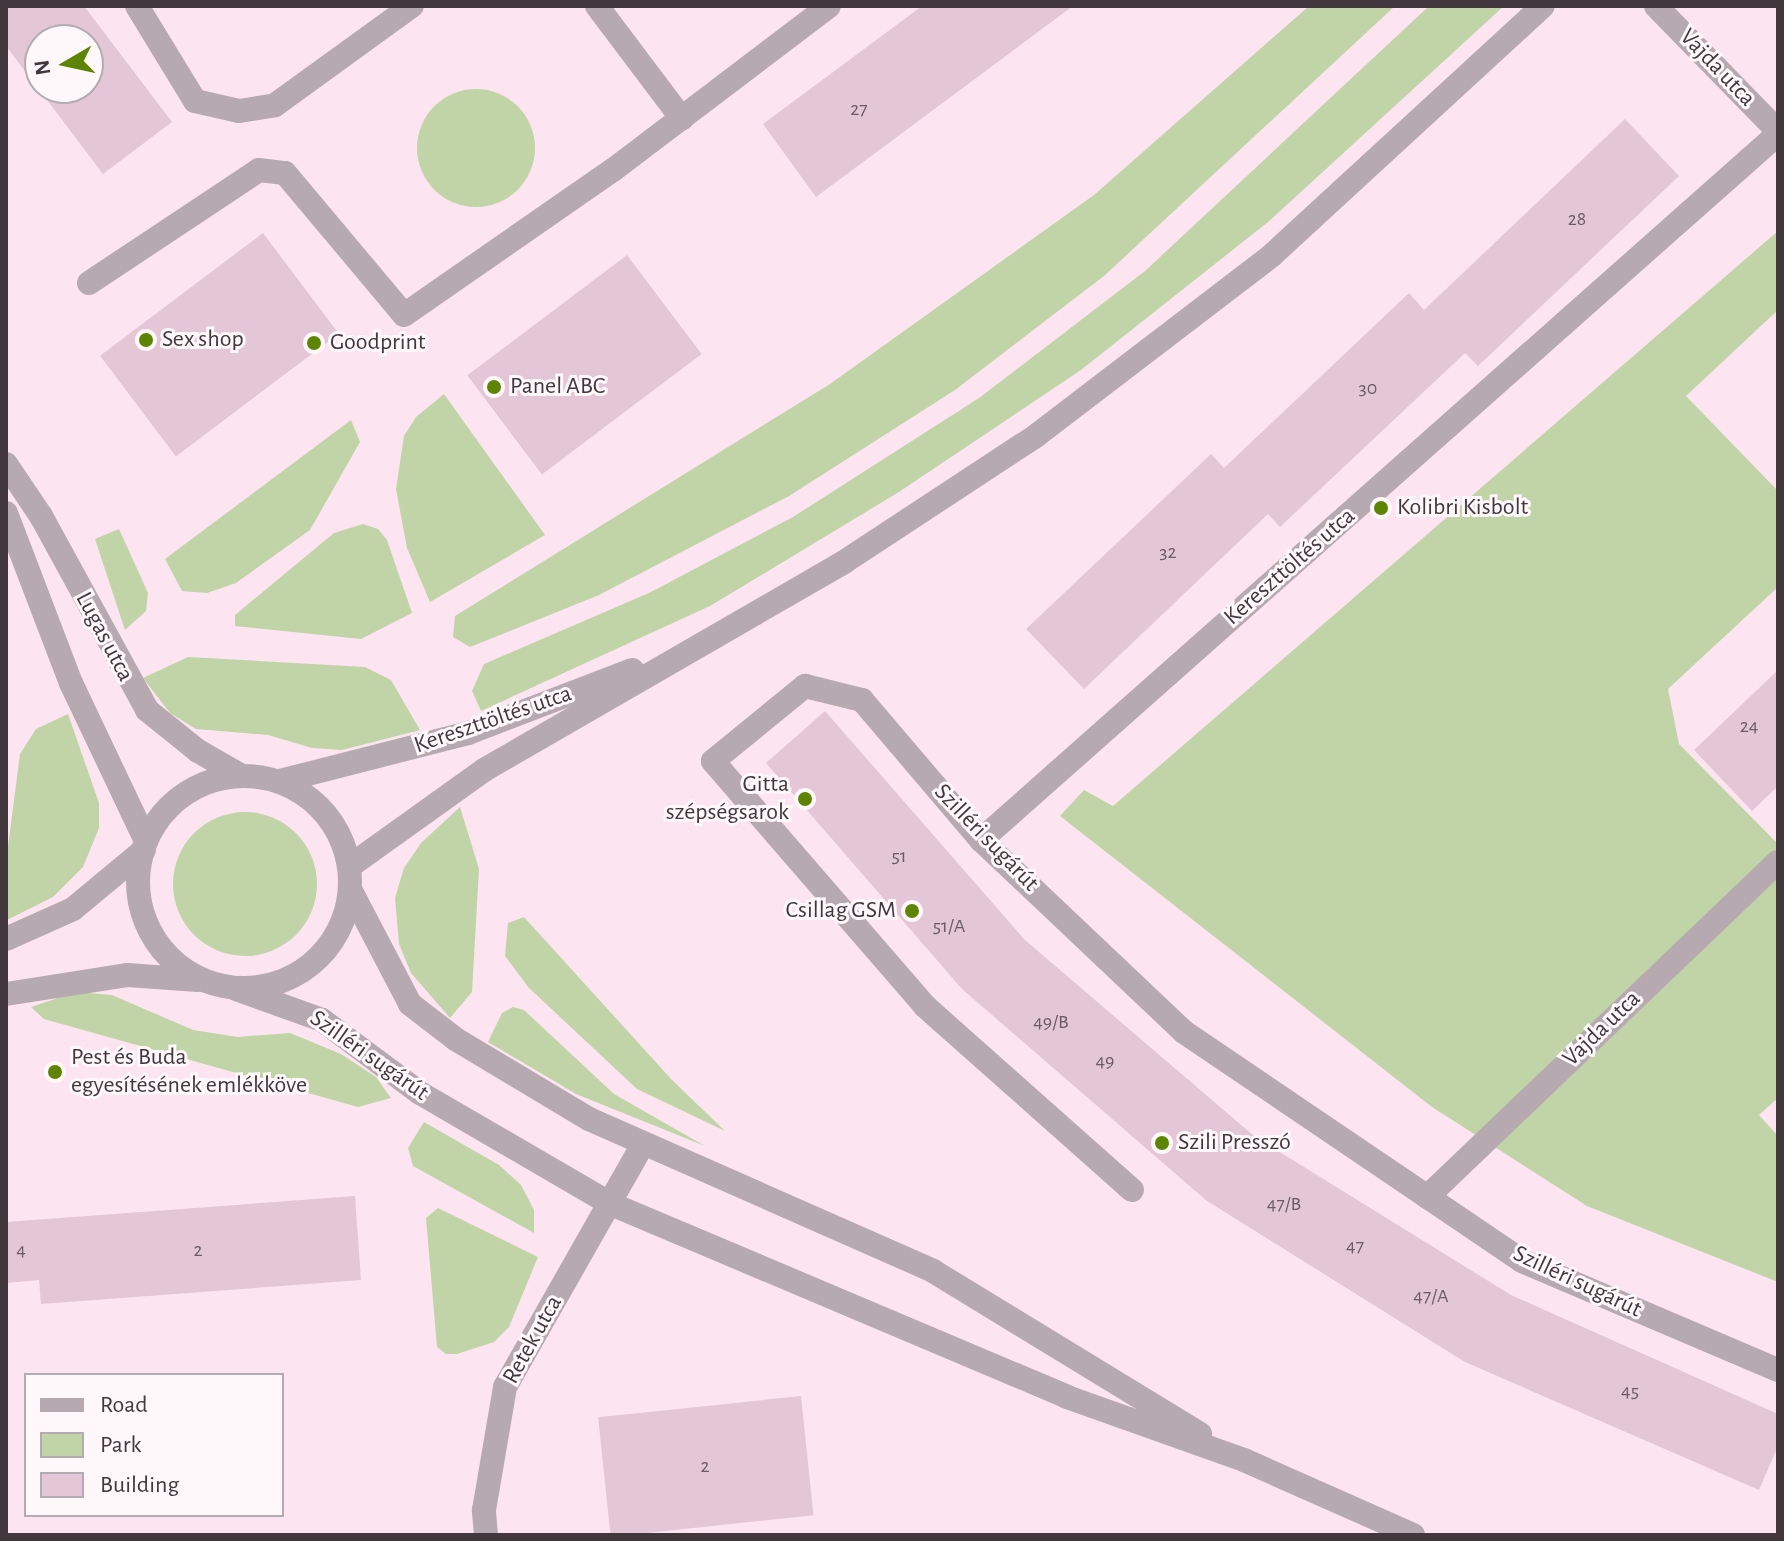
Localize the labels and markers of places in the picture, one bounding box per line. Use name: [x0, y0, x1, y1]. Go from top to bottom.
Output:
place label: Sex shop: [162, 326, 244, 354]
place label: Goodprint: [330, 329, 425, 357]
marker: Sex shop: [137, 331, 155, 349]
marker: Goodprint: [305, 334, 323, 352]
place label: Panel ABC: [510, 373, 605, 401]
marker: Panel ABC: [485, 378, 503, 396]
place label: Kolibri Kisbolt: [1397, 494, 1528, 522]
marker: Kolibri Kisbolt: [1372, 499, 1390, 517]
place label: Gitta szépségsarok: [666, 771, 789, 827]
marker: Gitta szépségsarok: [796, 790, 814, 808]
place label: Csillag GSM: [786, 897, 896, 925]
marker: Csillag GSM: [903, 902, 921, 920]
place label: Pest és Buda egyesítésének emlékköve: [71, 1044, 307, 1100]
marker: Pest és Buda egyesítésének emlékköve: [46, 1063, 64, 1081]
place label: Szili Presszó: [1178, 1129, 1291, 1157]
marker: Szili Presszó: [1153, 1134, 1171, 1152]

